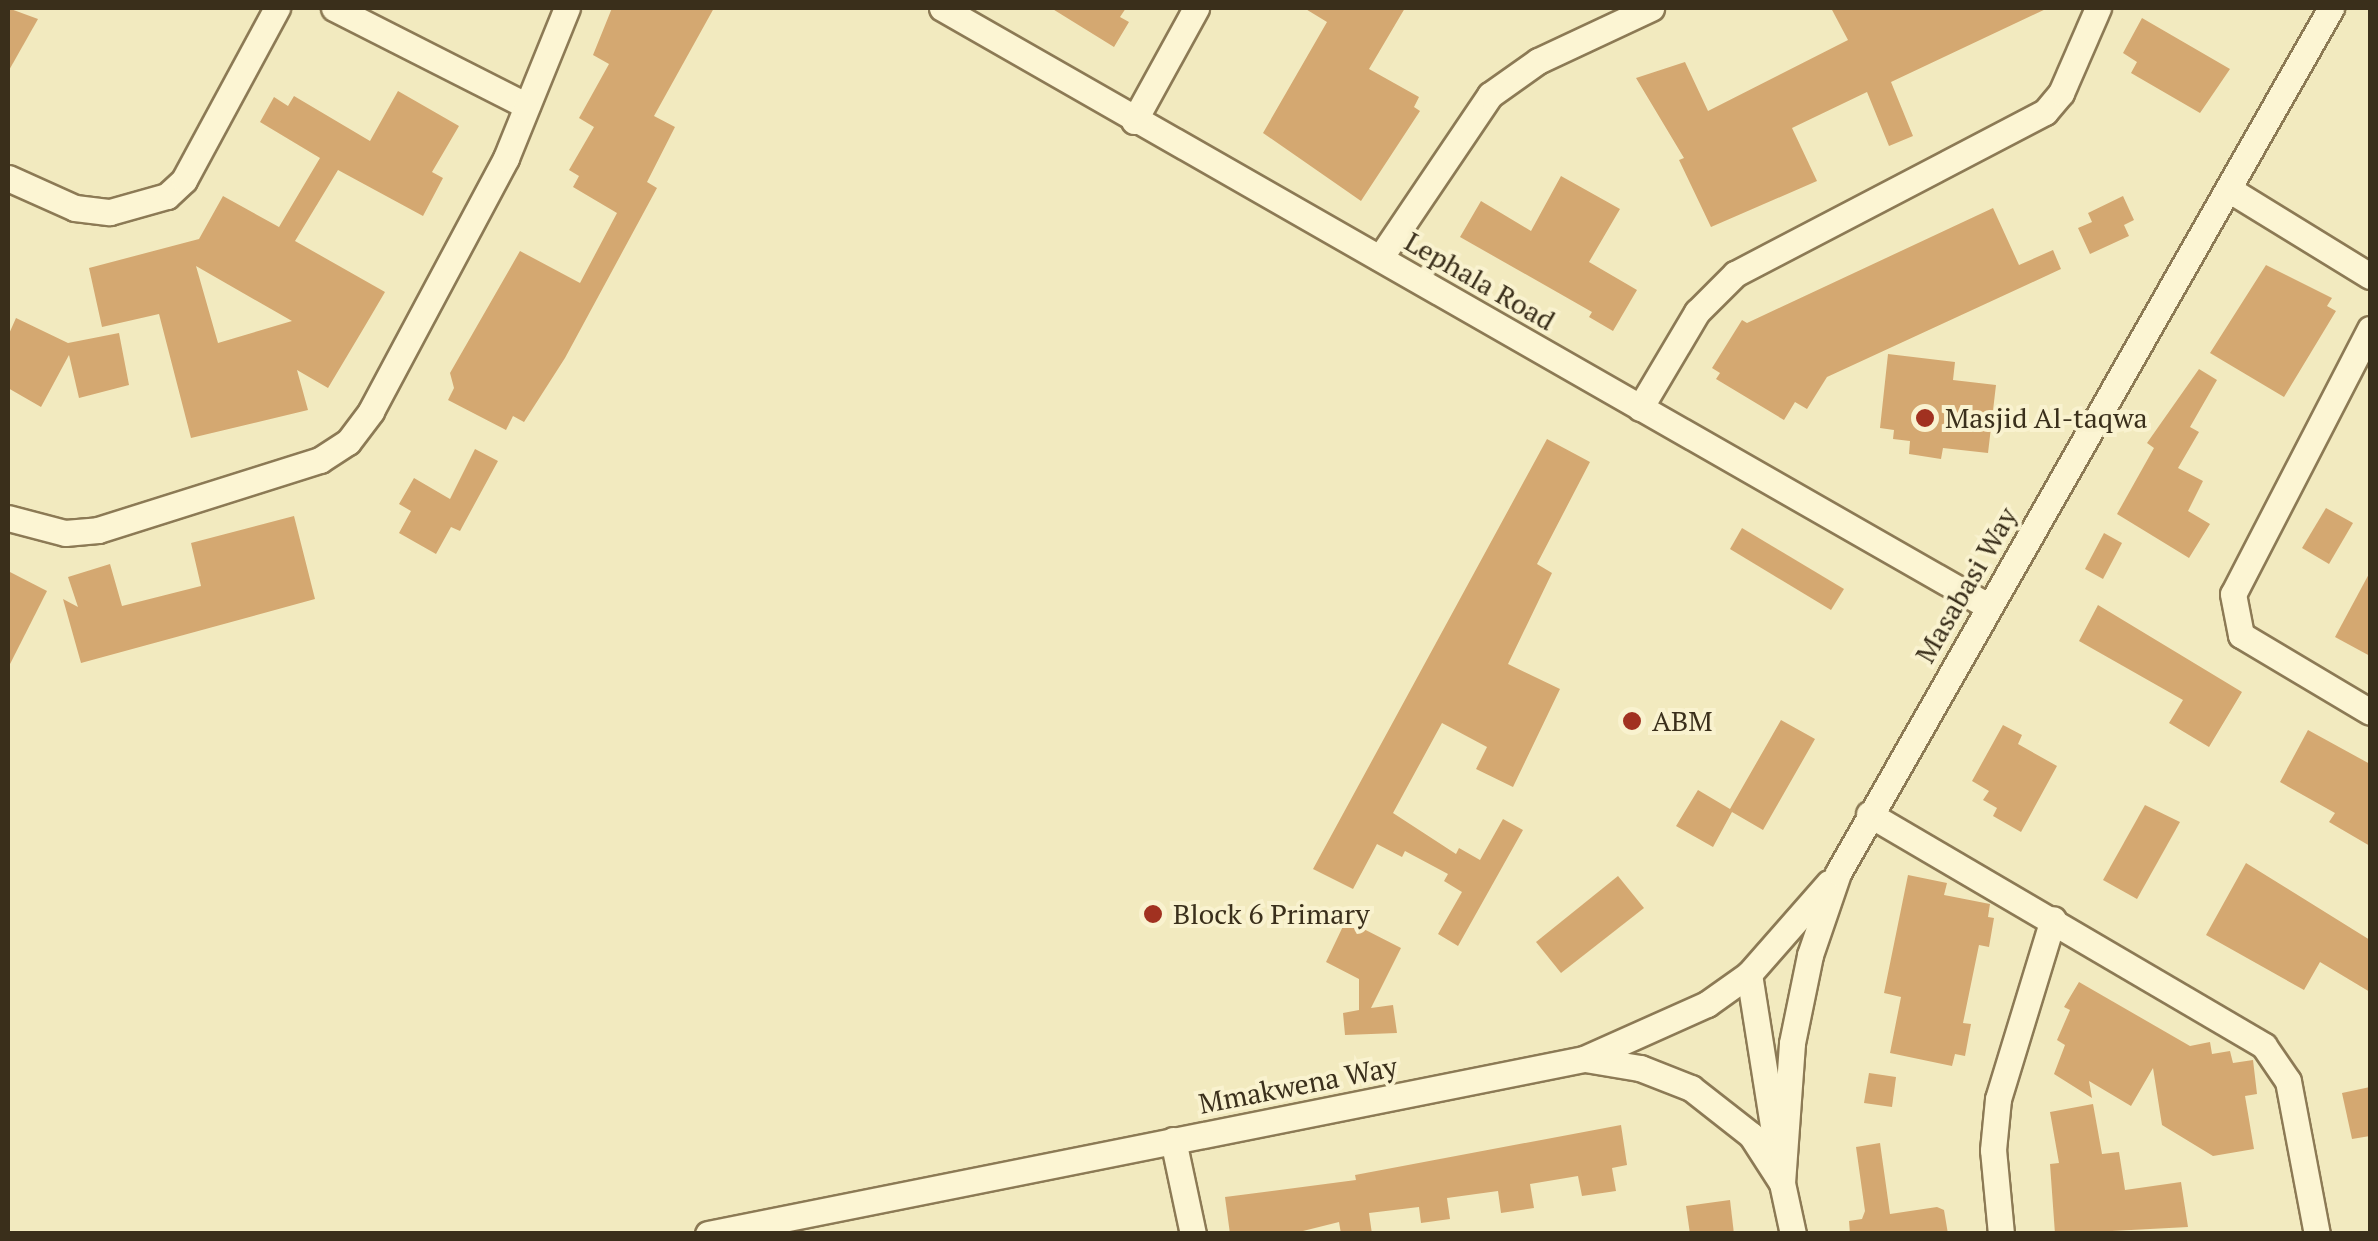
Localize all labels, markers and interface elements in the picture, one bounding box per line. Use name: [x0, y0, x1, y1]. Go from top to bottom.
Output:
street label: Lephala Road: [1399, 225, 1561, 337]
place label: Masjid Al-taqwa: [1945, 401, 2148, 435]
marker: Masjid Al-taqwa: [1914, 407, 1936, 429]
street label: Masabasi Way: [1908, 501, 2024, 669]
place label: ABM: [1652, 704, 1713, 738]
marker: ABM: [1621, 710, 1643, 732]
place label: Block 6 Primary: [1173, 897, 1370, 931]
marker: Block 6 Primary: [1142, 903, 1164, 925]
street label: Mmakwena Way: [1196, 1049, 1400, 1121]

